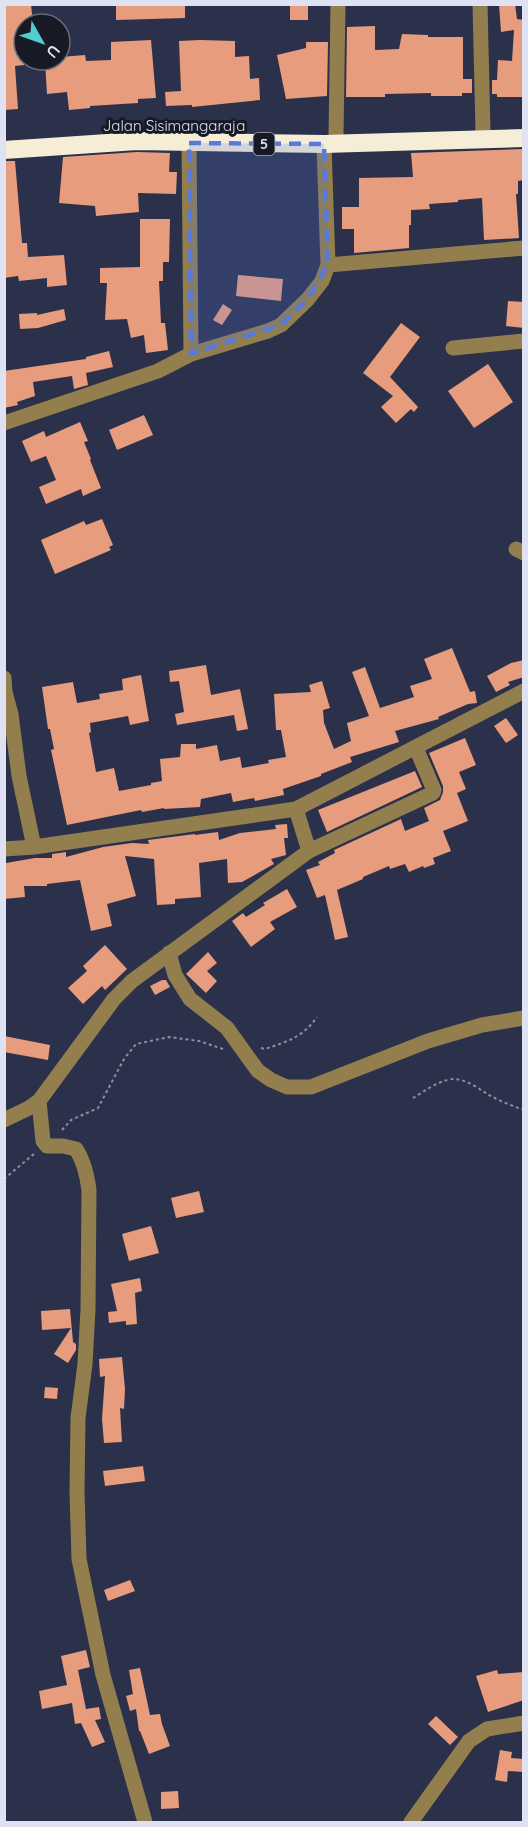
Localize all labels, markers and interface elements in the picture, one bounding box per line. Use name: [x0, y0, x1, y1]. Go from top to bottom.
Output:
north arrow: [12, 12, 72, 72]
text: U: [42, 41, 65, 62]
street label: Jalan Sisimangaraja: [103, 116, 245, 135]
road number: 5: [254, 133, 274, 155]

